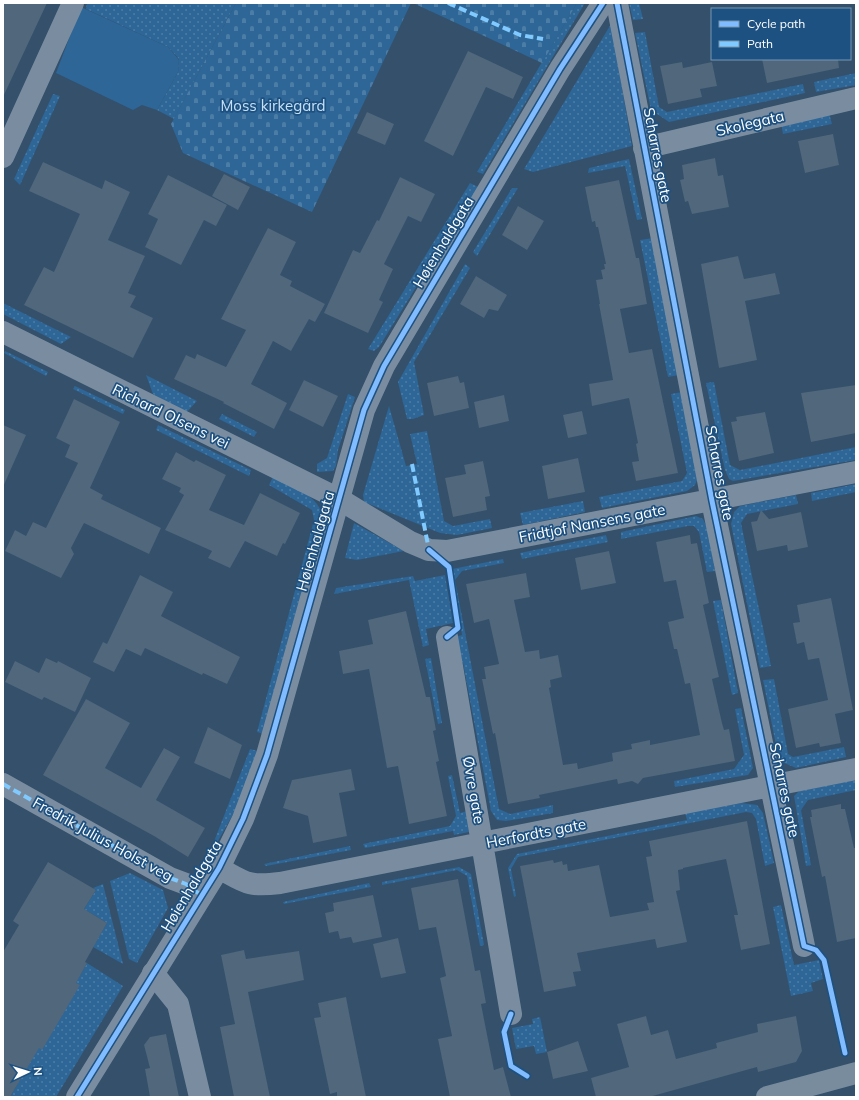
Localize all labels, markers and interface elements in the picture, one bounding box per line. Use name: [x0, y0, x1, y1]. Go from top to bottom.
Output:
legend: [711, 8, 851, 60]
text: Cycle path: [747, 16, 805, 31]
text: Path: [747, 36, 773, 51]
park label: Moss kirkegård: [220, 96, 326, 115]
street label: Scharres gate: [639, 106, 677, 204]
street label: Skolegata: [714, 106, 786, 140]
street label: Høienhaldgata: [408, 193, 478, 291]
street label: Richard Olsens vei: [109, 379, 233, 453]
street label: Scharres gate: [701, 424, 739, 522]
street label: Høienhaldgata: [292, 489, 338, 593]
street label: Fridtjof Nansens gate: [517, 499, 667, 547]
street label: Scharres gate: [766, 741, 804, 839]
street label: Øvre gate: [459, 755, 489, 825]
street label: Fredrik Julius Holst veg: [30, 793, 176, 885]
street label: Herfordts gate: [484, 814, 588, 852]
street label: Høienhaldgata: [156, 837, 226, 935]
north arrow: [8, 1052, 48, 1092]
text: N: [31, 1067, 45, 1076]

